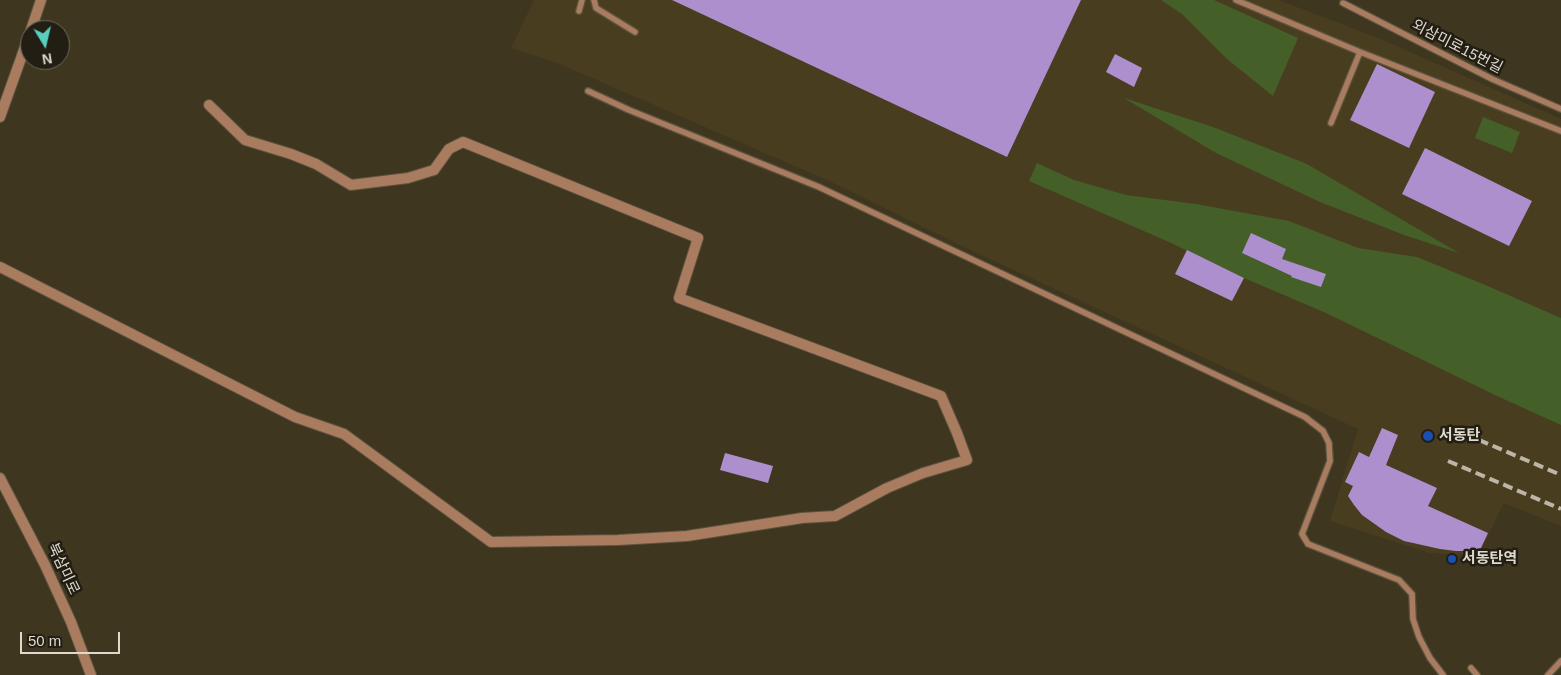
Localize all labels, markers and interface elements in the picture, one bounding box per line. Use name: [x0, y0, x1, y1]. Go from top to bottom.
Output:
street label: 외삼미로15번길: [1409, 16, 1505, 78]
north arrow: [20, 20, 70, 70]
text: N: [41, 50, 53, 68]
place label: 서동탄: [1439, 427, 1480, 445]
marker: 서동탄: [1421, 429, 1435, 443]
street label: 북삼미로: [43, 540, 83, 598]
place label: 서동탄역: [1462, 550, 1517, 568]
marker: 서동탄역: [1446, 553, 1458, 565]
scale bar: [22, 622, 122, 654]
text: 50 m: [28, 632, 61, 649]

